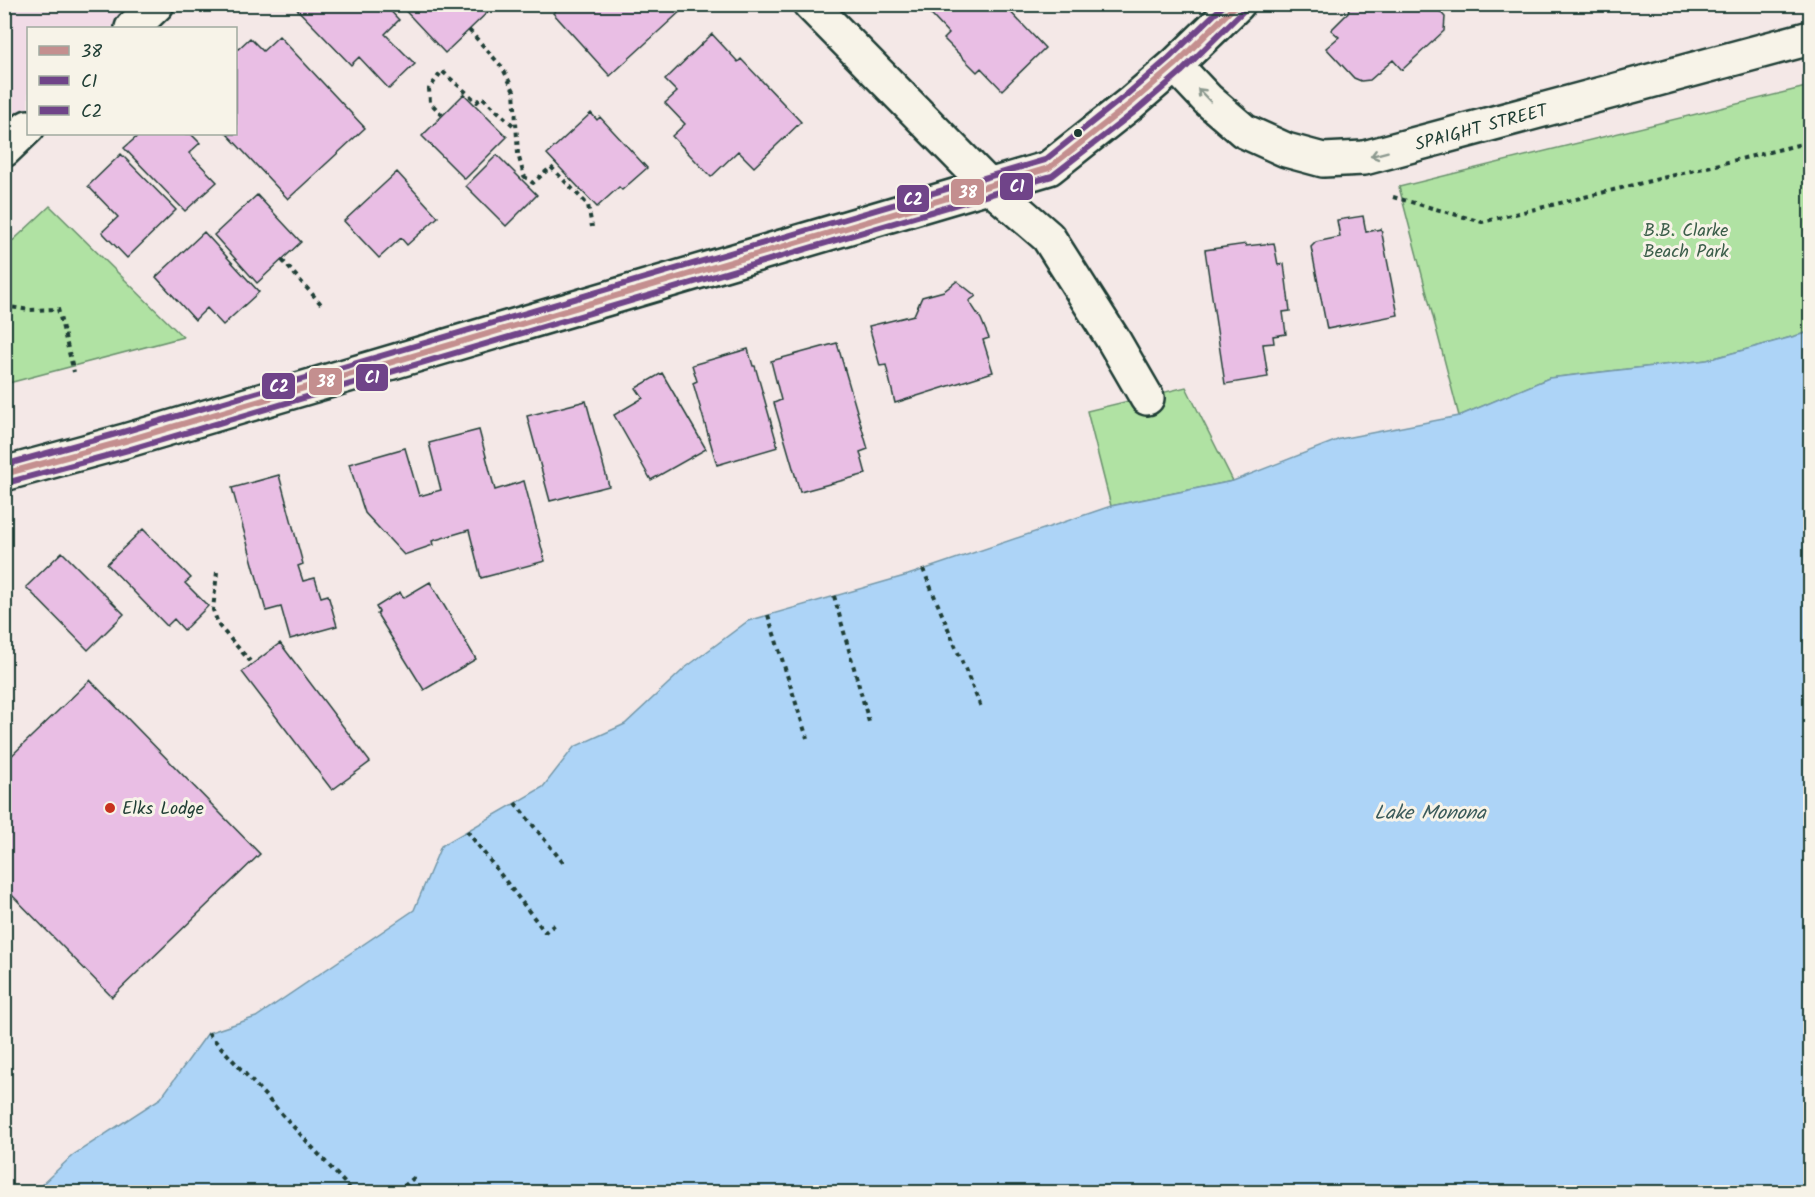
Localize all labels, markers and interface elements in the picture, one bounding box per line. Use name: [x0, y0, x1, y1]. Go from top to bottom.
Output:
legend: [27, 27, 237, 135]
text: 38: [81, 38, 102, 67]
text: C1: [81, 68, 97, 97]
one-way arrow: [1196, 87, 1211, 102]
street label: SPAIGHT STREET: [1412, 96, 1552, 160]
text: C2: [81, 98, 102, 127]
unlabelled marker: [1072, 127, 1084, 139]
one-way arrow: [1370, 149, 1389, 160]
line badge: C1: [999, 172, 1034, 201]
text: C1: [1010, 175, 1025, 200]
line badge: 38: [950, 178, 985, 206]
text: 38: [958, 181, 978, 206]
line badge: C2: [896, 184, 930, 213]
text: C2: [903, 188, 923, 213]
park label: B.B. Clarke Beach Park: [1643, 217, 1729, 267]
line badge: C1: [355, 363, 389, 392]
text: C1: [365, 366, 380, 391]
line badge: 38: [308, 367, 343, 396]
text: 38: [316, 370, 336, 395]
line badge: C2: [261, 372, 296, 400]
text: C2: [269, 375, 289, 400]
place label: Elks Lodge: [122, 795, 204, 824]
water label: Lake Monona: [1374, 798, 1487, 830]
marker: Elks Lodge: [103, 801, 117, 815]

